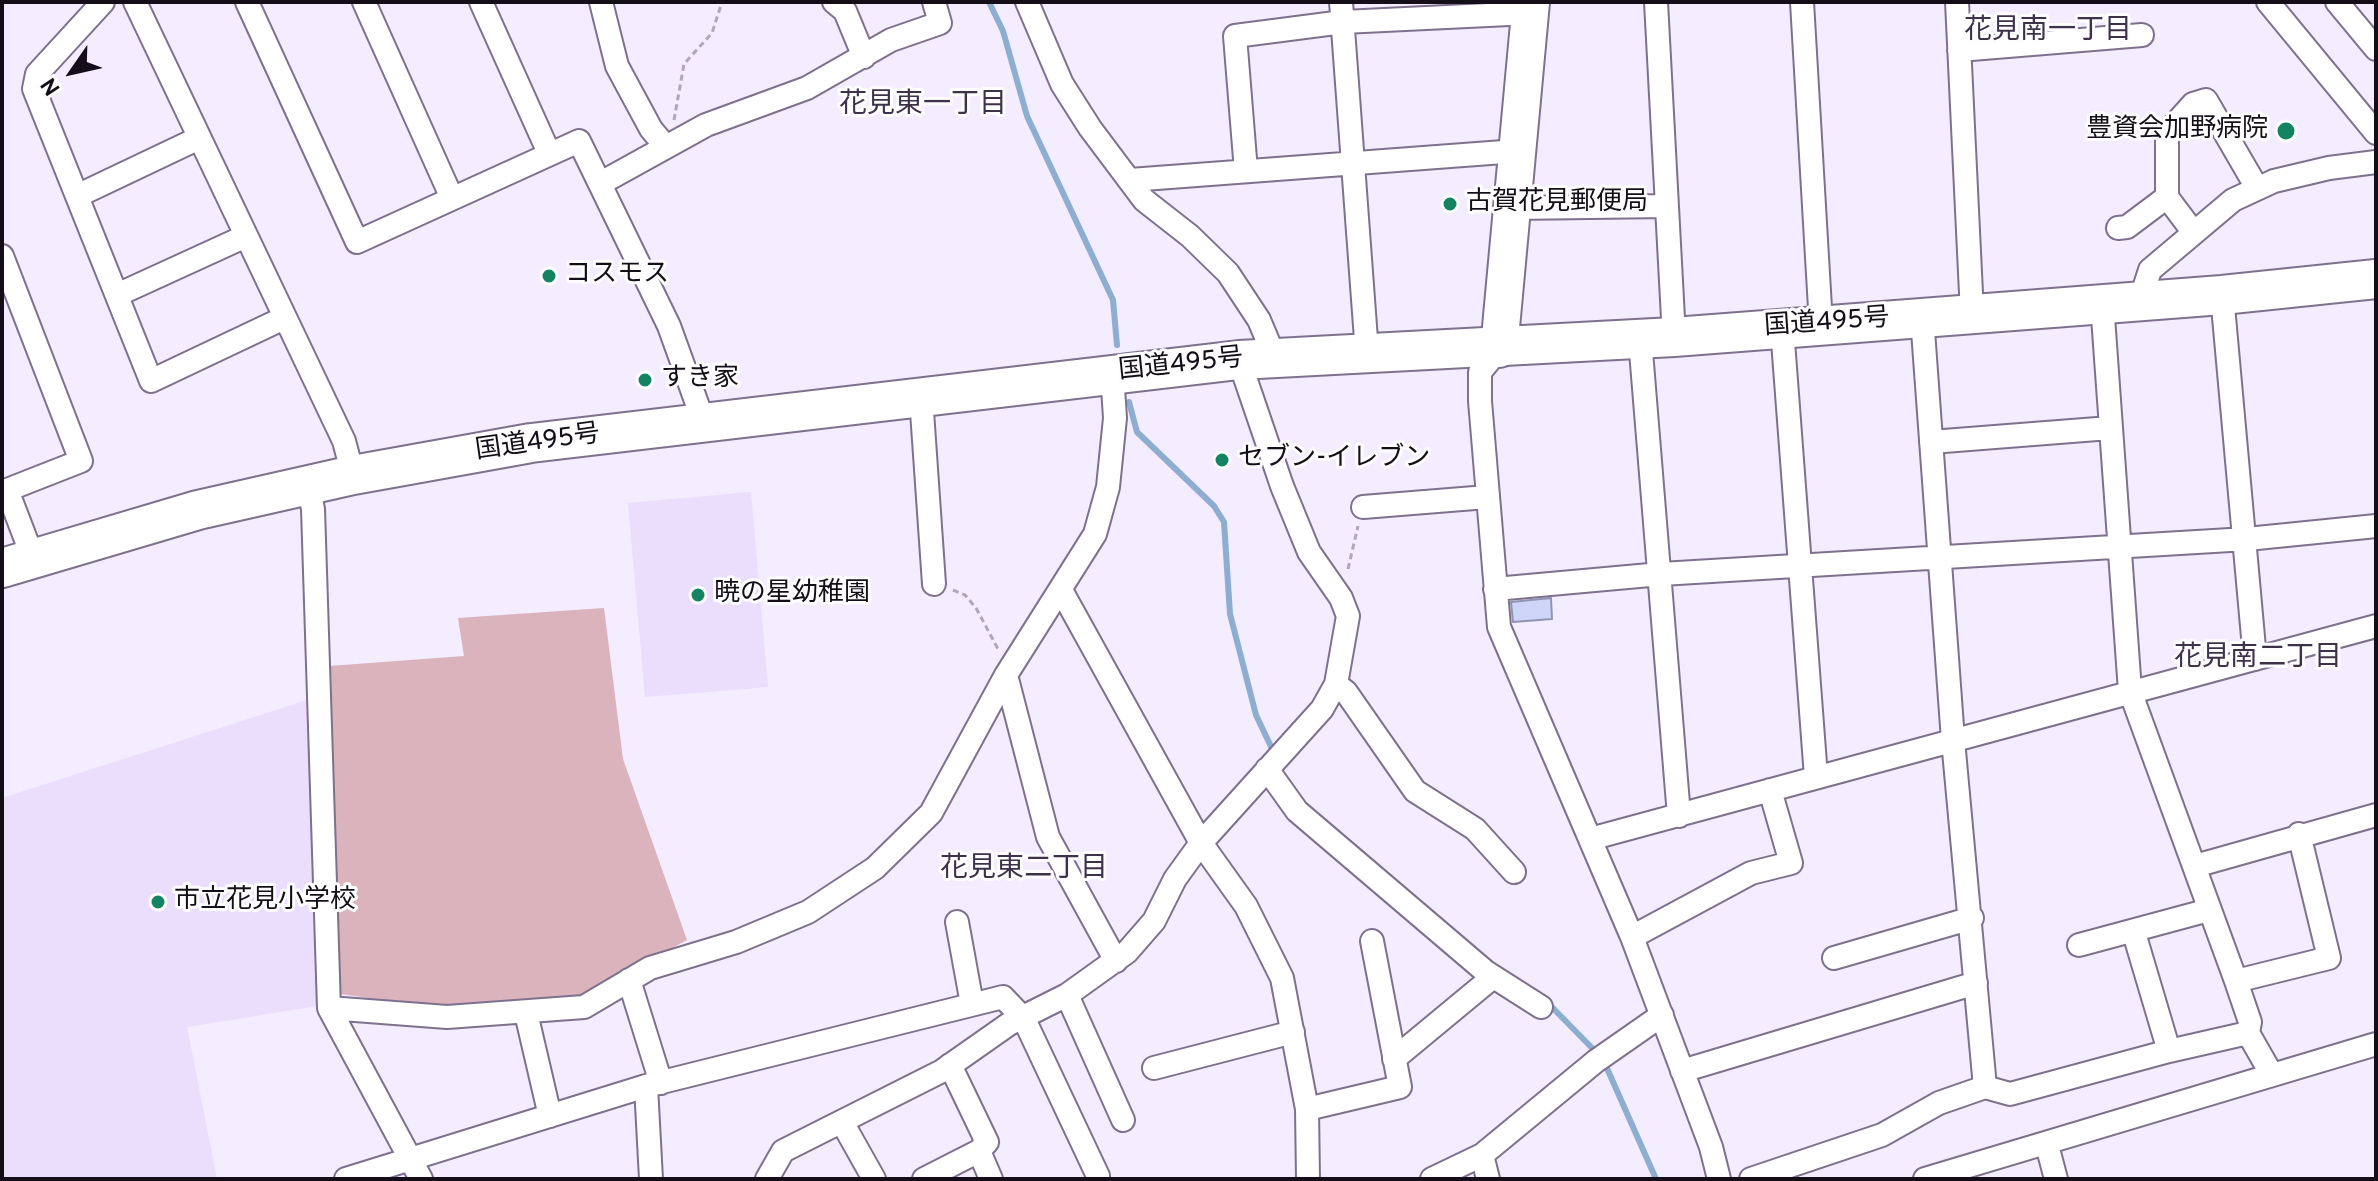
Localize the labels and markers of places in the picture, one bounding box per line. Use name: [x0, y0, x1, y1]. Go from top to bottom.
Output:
place label: 豊資会加野病院: [2086, 115, 2268, 147]
marker: 豊資会加野病院: [2275, 120, 2297, 142]
place label: 古賀花見郵便局: [1466, 188, 1648, 220]
marker: 古賀花見郵便局: [1441, 195, 1459, 213]
place label: コスモス: [565, 260, 669, 292]
marker: コスモス: [540, 267, 558, 285]
place label: すき家: [661, 364, 739, 396]
marker: すき家: [636, 371, 654, 389]
place label: セブン-イレブン: [1238, 444, 1430, 476]
marker: セブン-イレブン: [1213, 451, 1231, 469]
place label: 暁の星幼稚園: [714, 579, 870, 611]
marker: 暁の星幼稚園: [689, 586, 707, 604]
place label: 市立花見小学校: [174, 886, 356, 918]
marker: 市立花見小学校: [149, 893, 167, 911]

